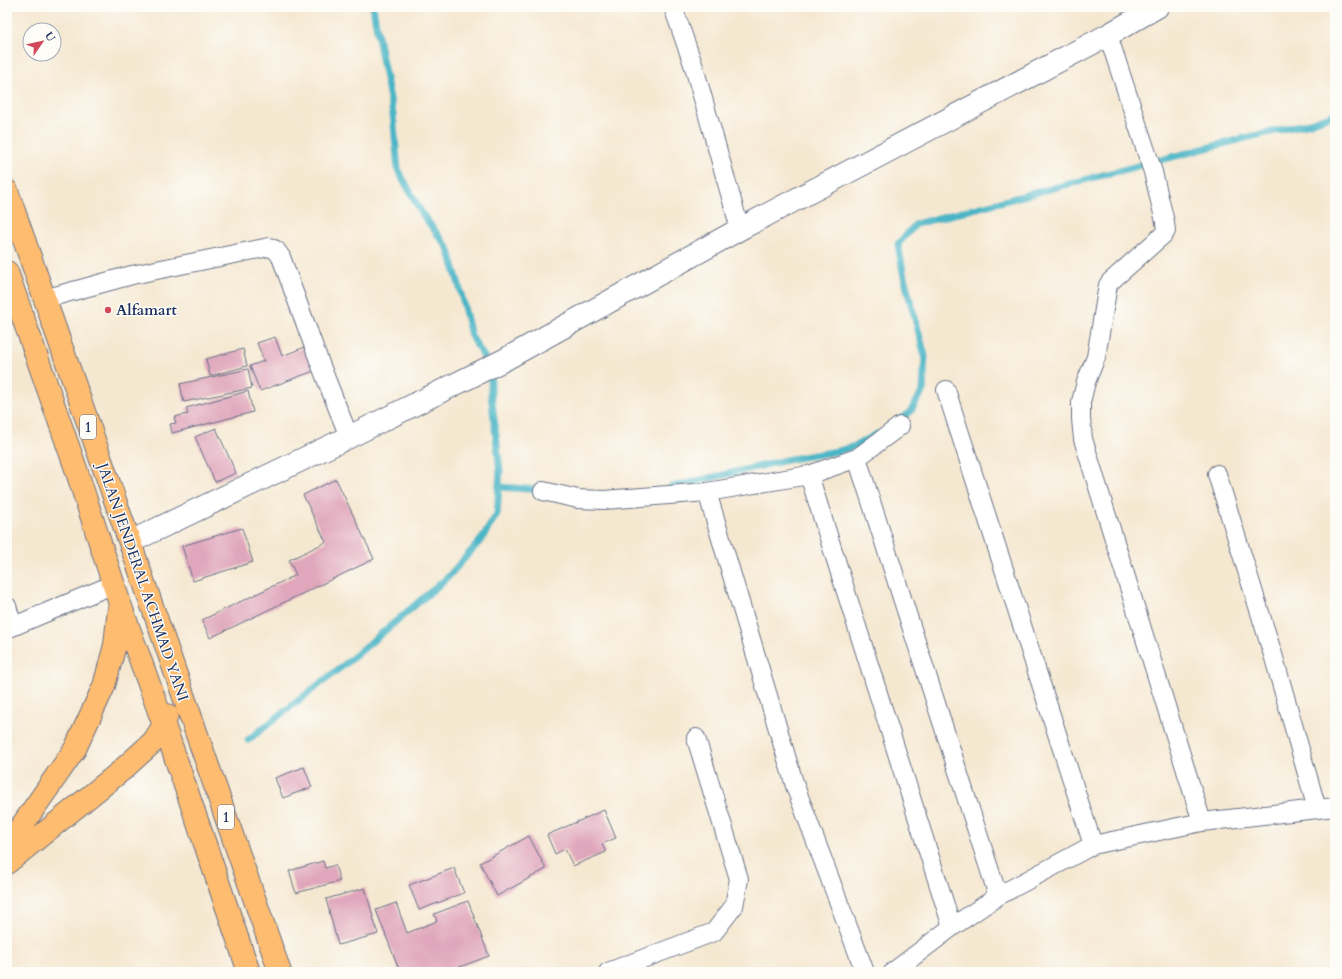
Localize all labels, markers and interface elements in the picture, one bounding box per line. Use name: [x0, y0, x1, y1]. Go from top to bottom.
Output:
north arrow: [22, 22, 62, 62]
text: U: [41, 29, 59, 45]
place label: Alfamart: [116, 300, 178, 320]
marker: Alfamart: [103, 305, 113, 315]
road number: 1: [80, 415, 96, 439]
street label: JALAN JENDERAL ACHMAD YANI: [92, 458, 193, 704]
road number: 1: [218, 805, 234, 829]

